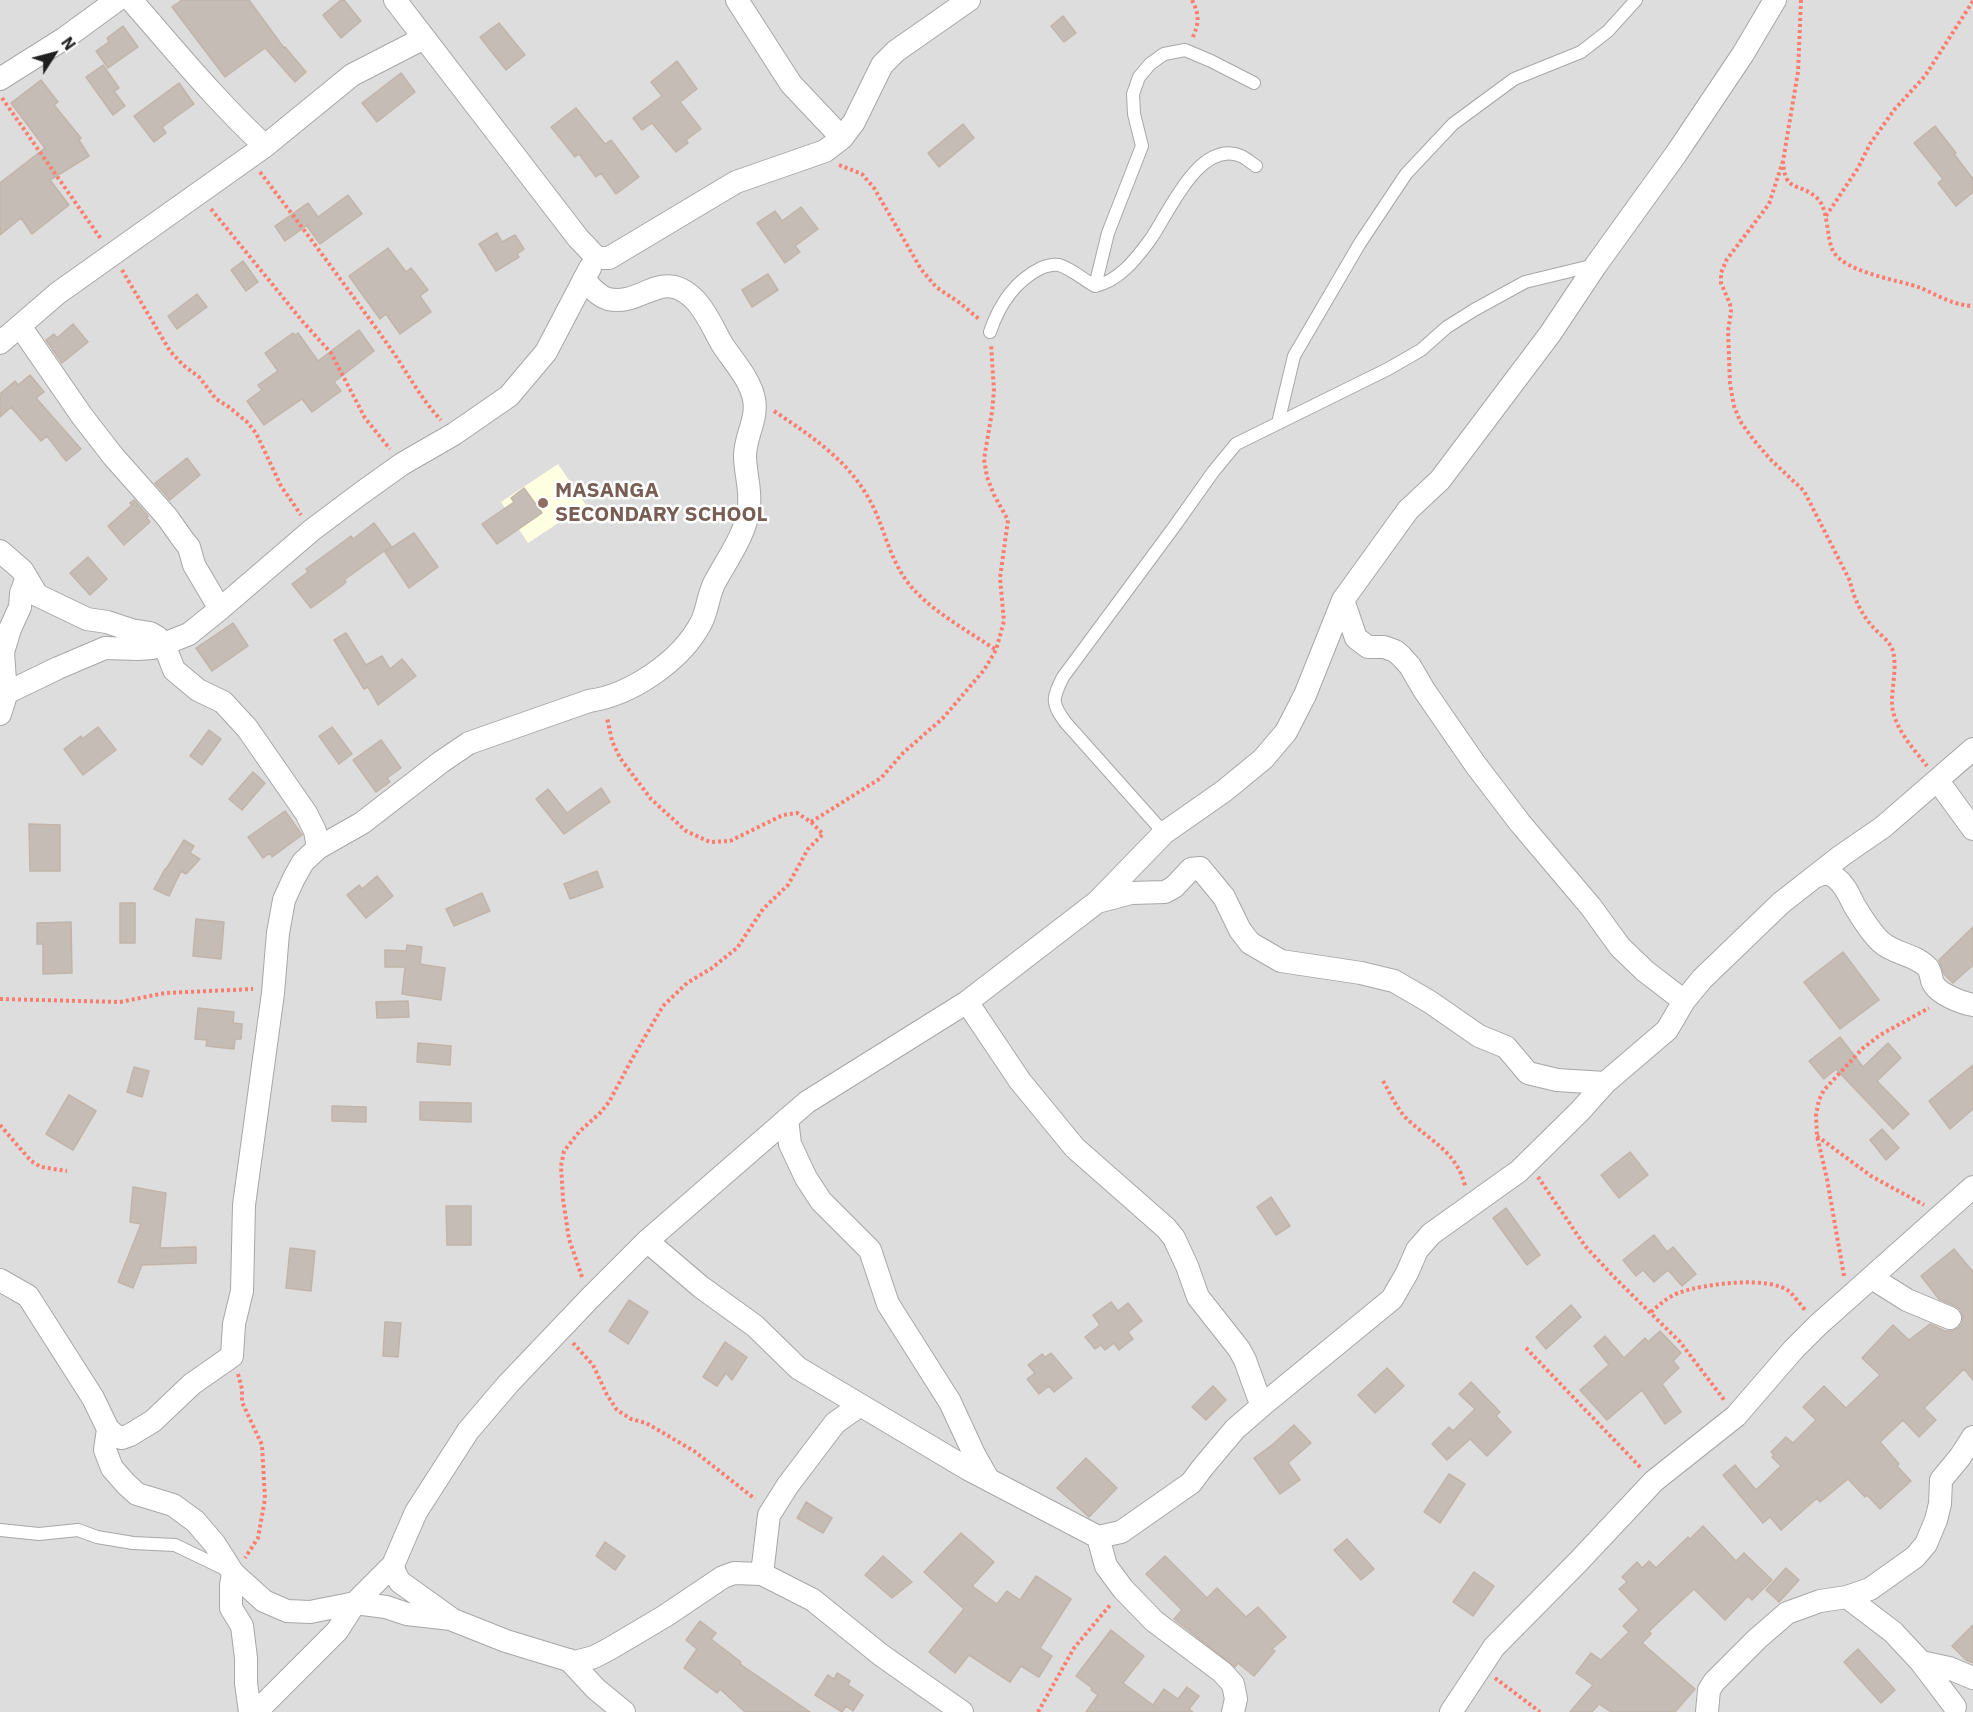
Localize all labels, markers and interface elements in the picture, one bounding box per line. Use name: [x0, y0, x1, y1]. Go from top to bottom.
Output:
north arrow: [24, 24, 84, 84]
text: N: [57, 33, 80, 54]
place label: MASANGA SECONDARY SCHOOL: [555, 478, 768, 528]
marker: MASANGA SECONDARY SCHOOL: [536, 496, 550, 510]

